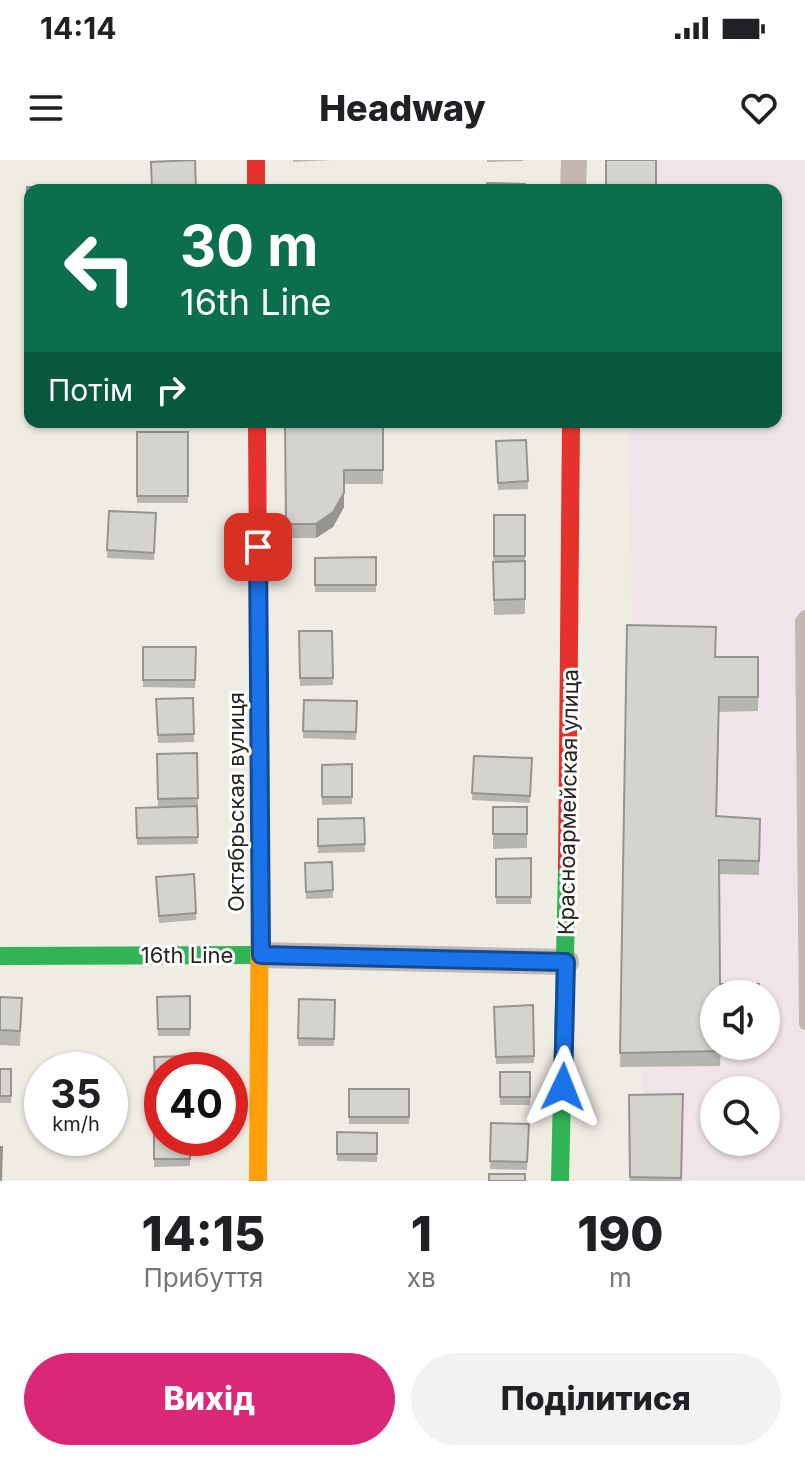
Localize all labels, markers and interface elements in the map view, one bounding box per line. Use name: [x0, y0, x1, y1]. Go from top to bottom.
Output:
text: 14:14: [40, 10, 116, 46]
icon: menu: [24, 86, 68, 130]
text: Headway: [319, 86, 486, 130]
icon: heart: [737, 86, 781, 130]
text: 30 m: [180, 212, 318, 280]
icon: left: [48, 216, 152, 320]
text: 16th Line: [180, 280, 332, 324]
icon: right: [149, 368, 193, 412]
text: Потім: [48, 372, 133, 408]
pin: [224, 513, 292, 581]
icon: arrive: [236, 525, 280, 569]
street label: Красноармейская улица: [553, 669, 583, 935]
street label: Октябрьская вулиця: [223, 692, 249, 912]
street label: 16th Line: [141, 942, 233, 968]
map controls: [700, 980, 780, 1156]
button: sound: [700, 980, 780, 1060]
position arrow: [521, 1045, 605, 1129]
speed limit sign: 40: [144, 1052, 248, 1156]
text: 35: [50, 1069, 102, 1118]
button: search: [700, 1076, 780, 1156]
text: km/h: [52, 1112, 100, 1136]
text: 14:15: [142, 1204, 265, 1263]
text: 1: [411, 1204, 432, 1263]
text: 190: [577, 1204, 663, 1263]
text: Прибуття: [143, 1262, 263, 1293]
text: хв: [407, 1262, 436, 1293]
text: m: [609, 1262, 632, 1293]
button: Вихід: [24, 1353, 395, 1445]
button: Поділитися: [411, 1353, 781, 1445]

